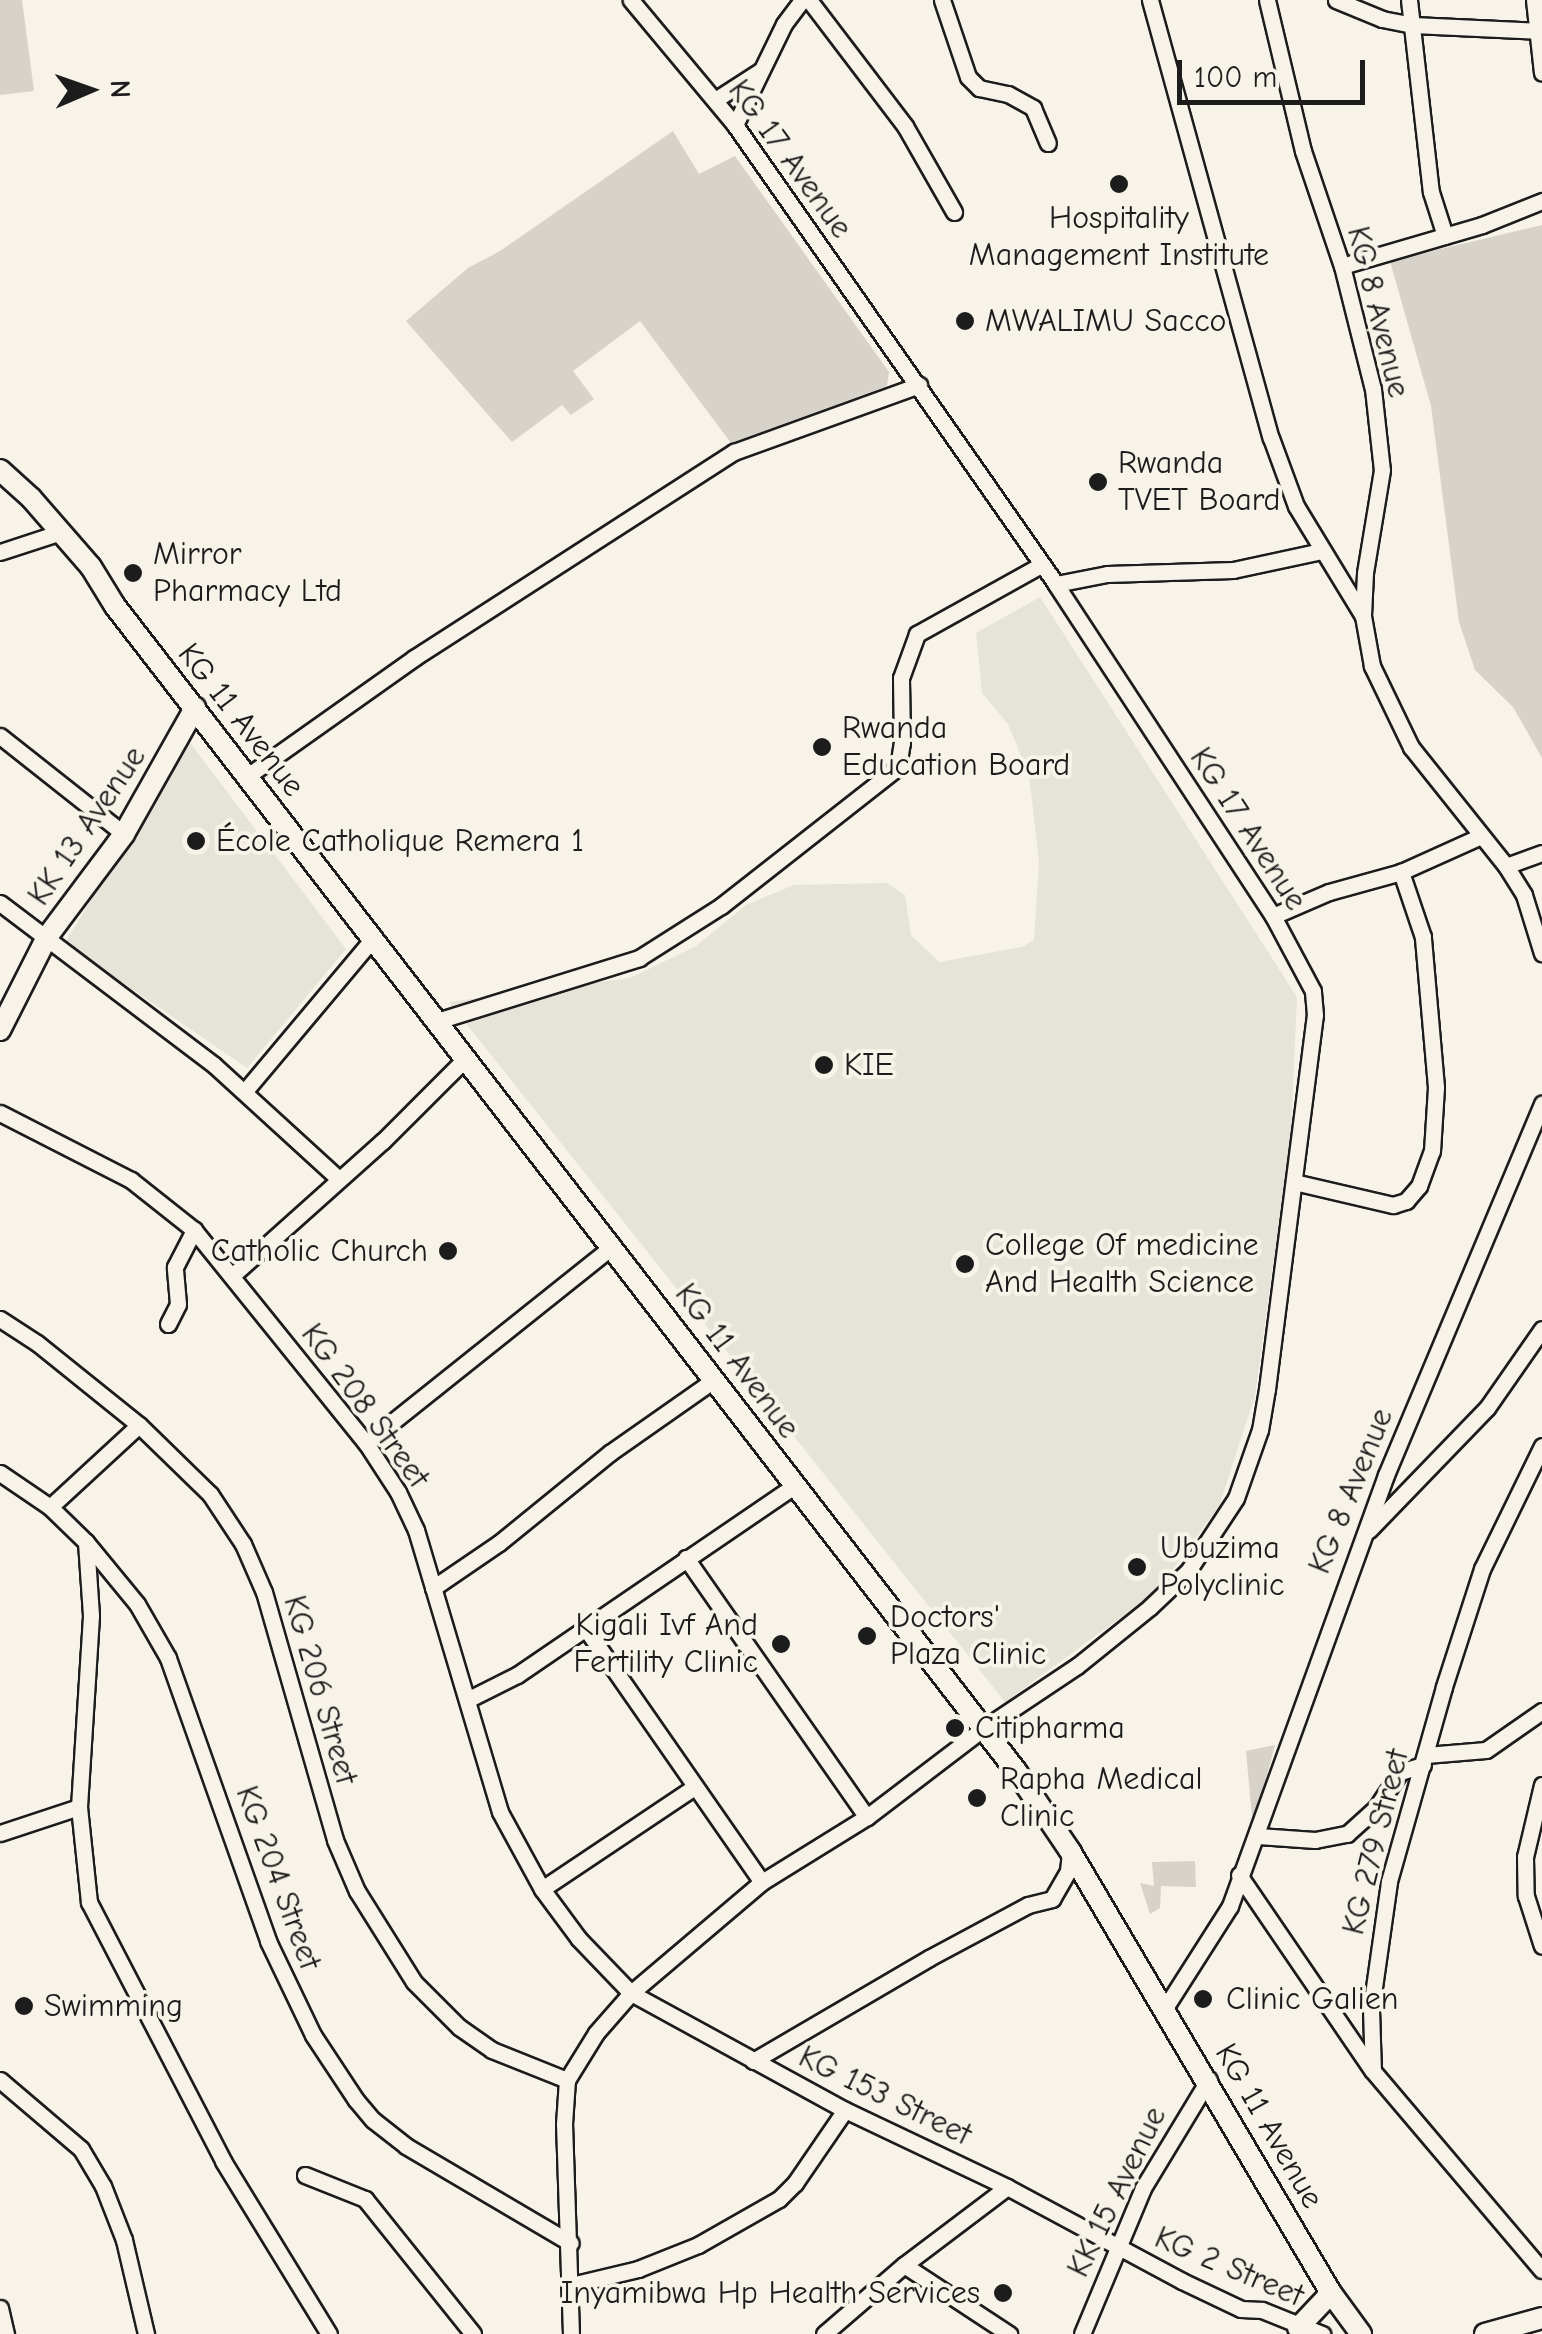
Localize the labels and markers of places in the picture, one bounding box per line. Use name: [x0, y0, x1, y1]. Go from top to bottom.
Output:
marker: Hospitality Management Institute: [1108, 173, 1130, 195]
place label: Hospitality Management Institute: [969, 200, 1269, 275]
place label: MWALIMU Sacco: [985, 302, 1227, 340]
marker: MWALIMU Sacco: [954, 310, 976, 332]
place label: Rwanda TVET Board: [1118, 445, 1281, 520]
marker: Rwanda TVET Board: [1087, 471, 1109, 493]
place label: Mirror Pharmacy Ltd: [153, 536, 342, 611]
marker: Mirror Pharmacy Ltd: [122, 562, 144, 584]
place label: Rwanda Education Board: [842, 710, 1070, 785]
marker: Rwanda Education Board: [811, 736, 833, 758]
place label: École Catholique Remera 1: [216, 822, 584, 860]
marker: École Catholique Remera 1: [185, 830, 207, 852]
place label: KIE: [844, 1046, 894, 1084]
marker: KIE: [813, 1054, 835, 1076]
place label: College Of medicine And Health Science: [985, 1227, 1259, 1302]
place label: Catholic Church: [211, 1232, 428, 1270]
marker: Catholic Church: [437, 1240, 459, 1262]
marker: College Of medicine And Health Science: [954, 1253, 976, 1275]
place label: Ubuzima Polyclinic: [1160, 1530, 1284, 1605]
marker: Ubuzima Polyclinic: [1124, 1554, 1150, 1580]
place label: Doctors' Plaza Clinic: [890, 1599, 1046, 1674]
place label: Kigali Ivf And Fertility Clinic: [573, 1607, 758, 1682]
marker: Doctors' Plaza Clinic: [854, 1623, 880, 1649]
marker: Kigali Ivf And Fertility Clinic: [768, 1631, 794, 1657]
place label: Citipharma: [975, 1709, 1125, 1747]
marker: Citipharma: [944, 1717, 966, 1739]
place label: Rapha Medical Clinic: [1000, 1761, 1203, 1836]
marker: Rapha Medical Clinic: [964, 1785, 990, 1811]
place label: Clinic Galien: [1226, 1980, 1398, 2018]
marker: Clinic Galien: [1190, 1986, 1216, 2012]
place label: Swimming: [44, 1987, 183, 2025]
marker: Swimming: [13, 1995, 35, 2017]
place label: Inyamibwa Hp Health Services: [561, 2274, 980, 2312]
marker: Inyamibwa Hp Health Services: [990, 2280, 1016, 2306]

